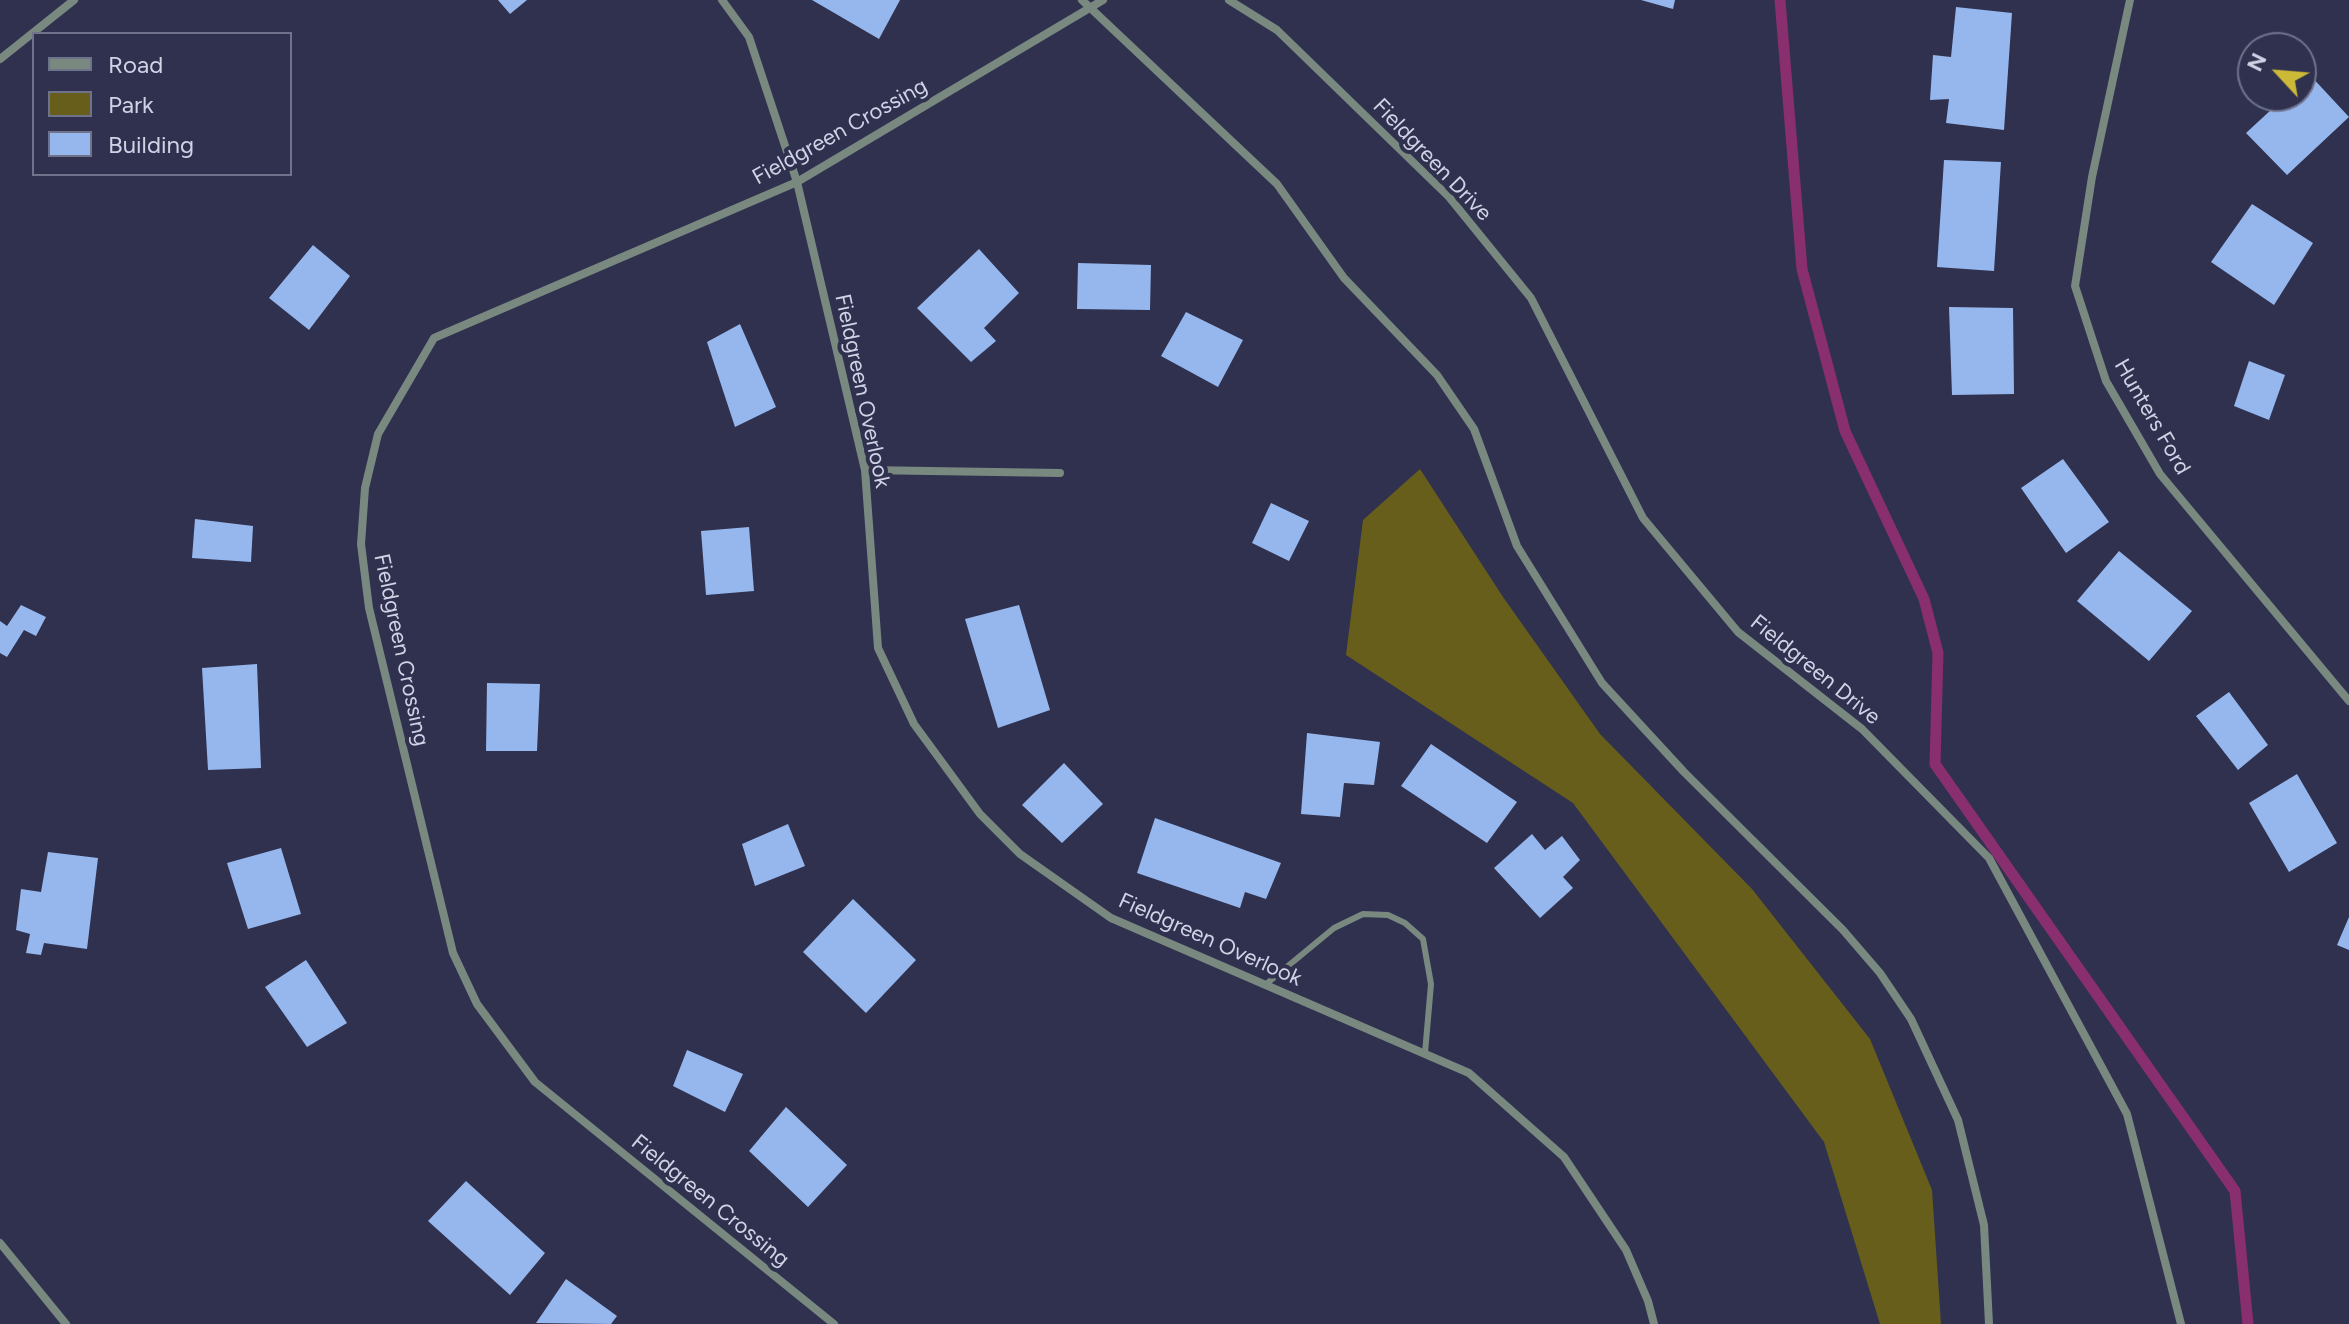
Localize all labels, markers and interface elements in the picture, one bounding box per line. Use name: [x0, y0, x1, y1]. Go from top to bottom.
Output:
legend: [32, 32, 292, 176]
north arrow: [2237, 32, 2317, 112]
text: N: [2241, 49, 2273, 76]
text: Road: [108, 50, 163, 79]
street label: Fieldgreen Crossing: [748, 73, 932, 191]
text: Park: [108, 90, 154, 119]
street label: Fieldgreen Drive: [1367, 93, 1497, 227]
text: Building: [108, 130, 194, 159]
street label: Fieldgreen Overlook: [829, 292, 895, 490]
street label: Hunters Ford: [2108, 354, 2196, 480]
street label: Fieldgreen Crossing: [368, 552, 434, 748]
street label: Fieldgreen Drive: [1745, 609, 1885, 731]
street label: Fieldgreen Overlook: [1114, 888, 1306, 992]
street label: Fieldgreen Crossing: [626, 1129, 794, 1273]

